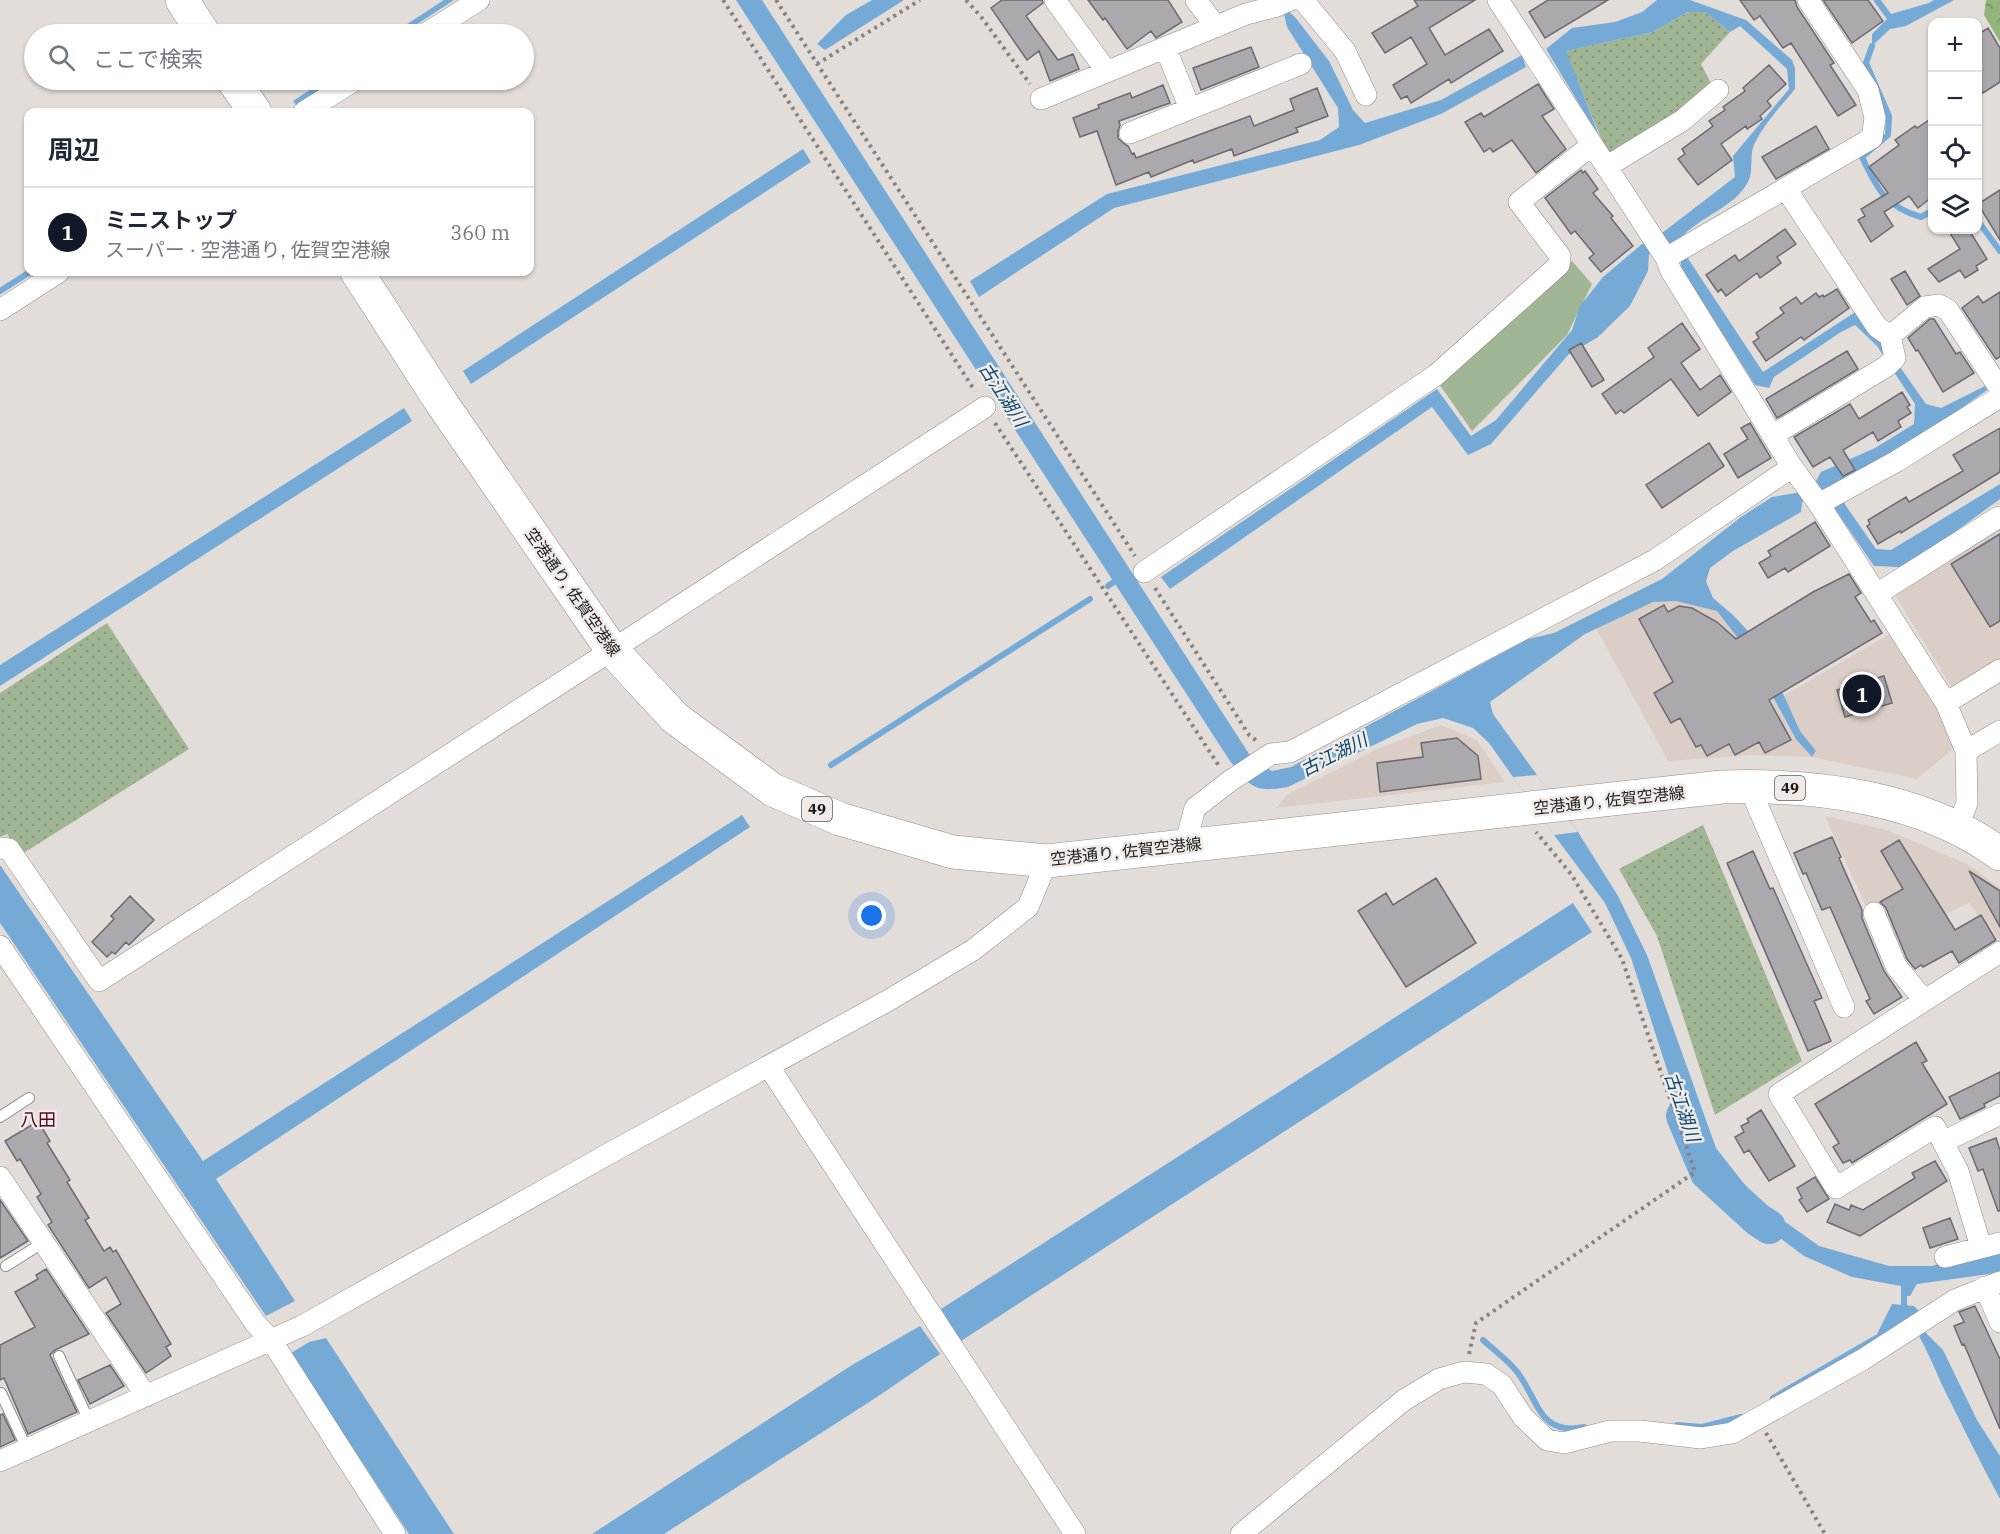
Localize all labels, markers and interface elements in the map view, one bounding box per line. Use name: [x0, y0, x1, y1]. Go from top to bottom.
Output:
map controls: [1928, 18, 1982, 234]
button: +: [1928, 18, 1982, 72]
search box: [24, 24, 534, 90]
icon: search: [45, 41, 78, 74]
text: ここで検索: [93, 44, 203, 73]
button: −: [1928, 72, 1982, 126]
button: locate: [1928, 126, 1982, 180]
text: 周辺: [48, 132, 100, 166]
button: layers: [1928, 180, 1982, 234]
text: ミニストップ: [105, 205, 237, 234]
text: 1: [62, 219, 74, 246]
text: 360 m: [450, 219, 510, 246]
text: スーパー · 空港通り, 佐賀空港線: [105, 236, 391, 263]
water label: 古江湖川: [974, 358, 1034, 433]
street label: 空港通り, 佐賀空港線: [521, 524, 625, 660]
pin: 1: [1842, 672, 1882, 716]
water label: 古江湖川: [1296, 727, 1373, 781]
road number: 49: [1775, 776, 1805, 800]
street label: 空港通り, 佐賀空港線: [1532, 782, 1686, 818]
road number: 49: [802, 797, 832, 821]
street label: 空港通り, 佐賀空港線: [1049, 833, 1203, 869]
your location: [857, 901, 886, 930]
water label: 古江湖川: [1660, 1069, 1706, 1147]
district label: 八田: [20, 1108, 56, 1131]

